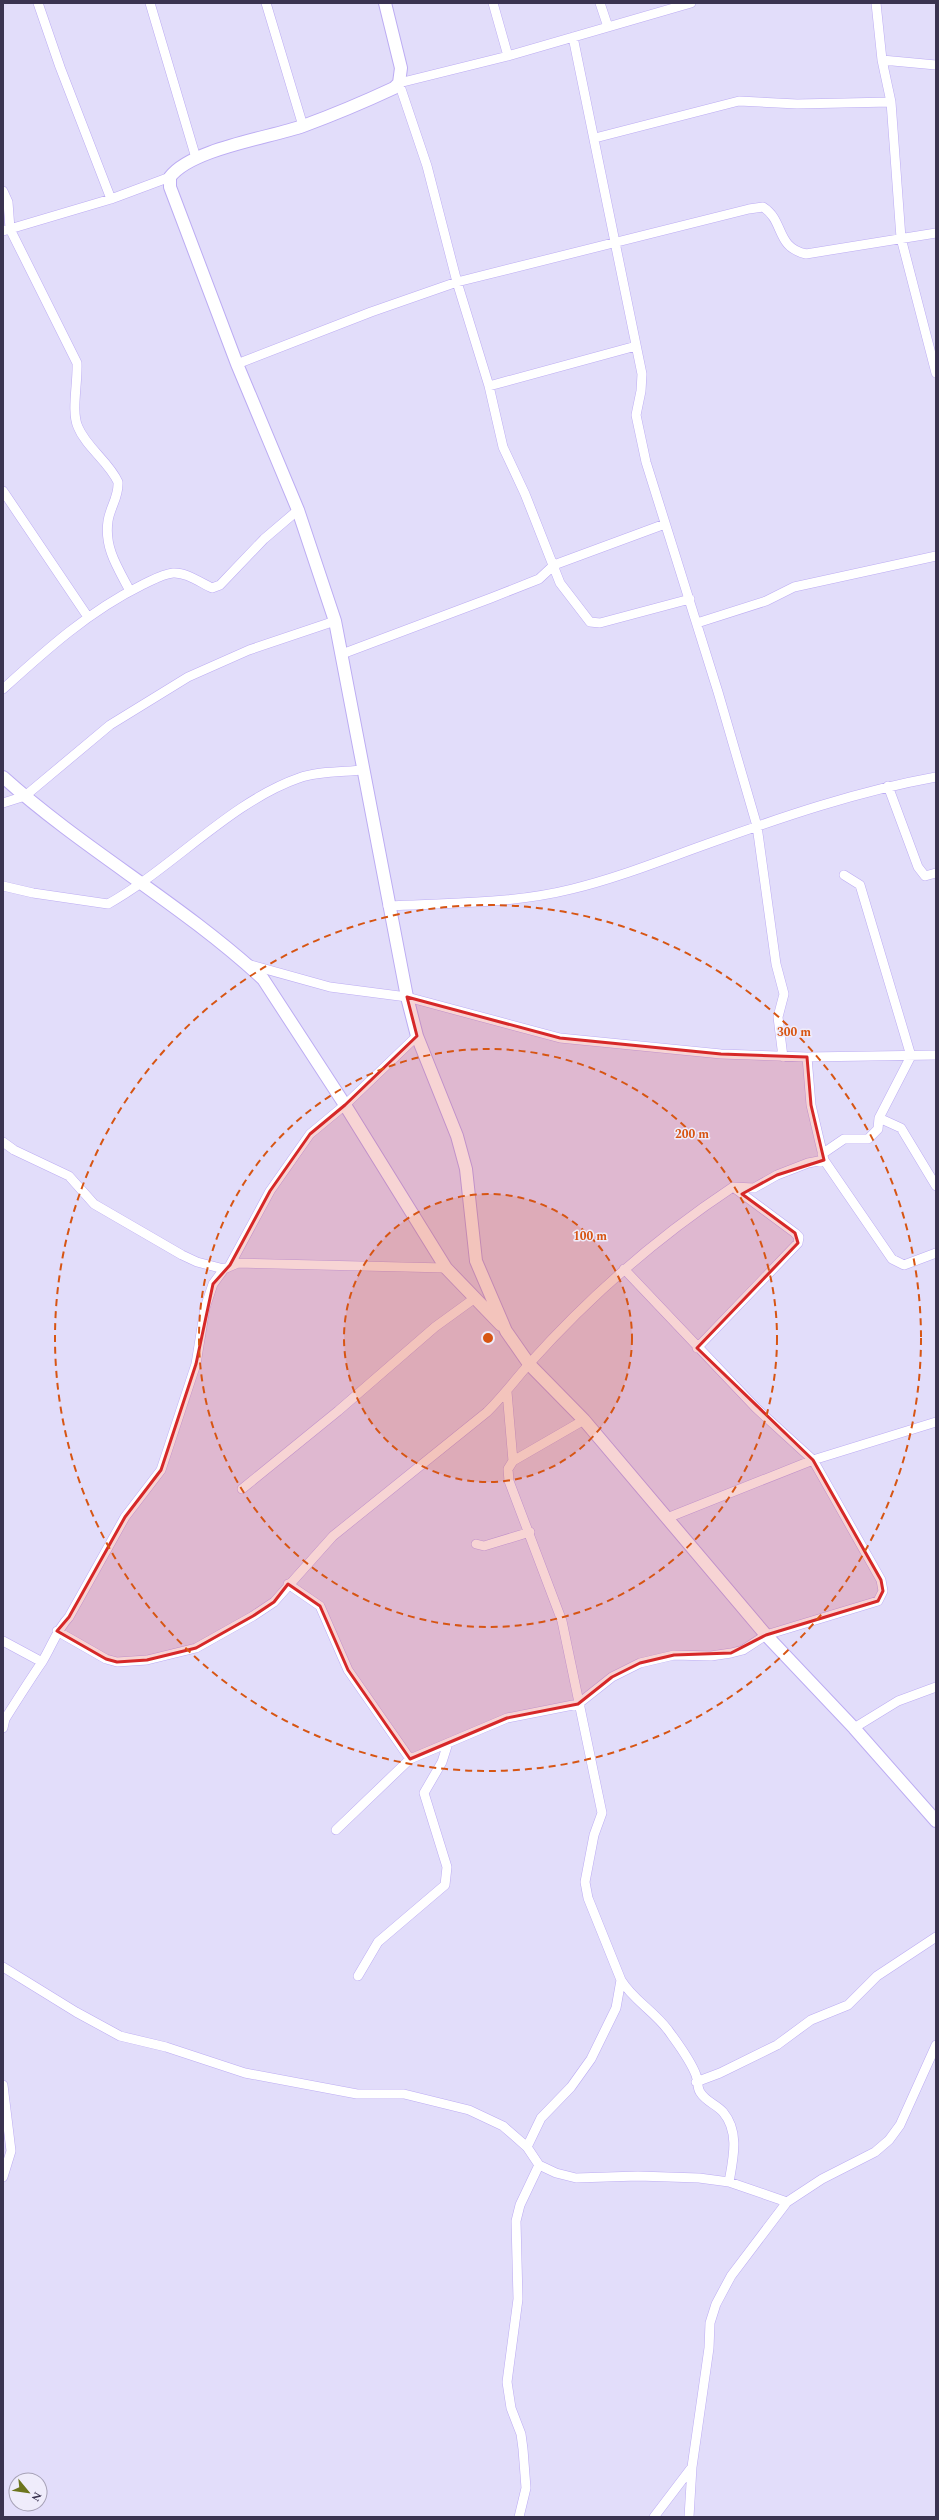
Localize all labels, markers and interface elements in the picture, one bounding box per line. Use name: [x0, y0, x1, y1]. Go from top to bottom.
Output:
text: 300 m: [777, 1023, 811, 1042]
text: 200 m: [675, 1125, 709, 1144]
text: 100 m: [573, 1227, 607, 1246]
centre of rings: [481, 1331, 495, 1345]
north arrow: [8, 2472, 48, 2512]
text: N: [27, 2489, 46, 2505]

